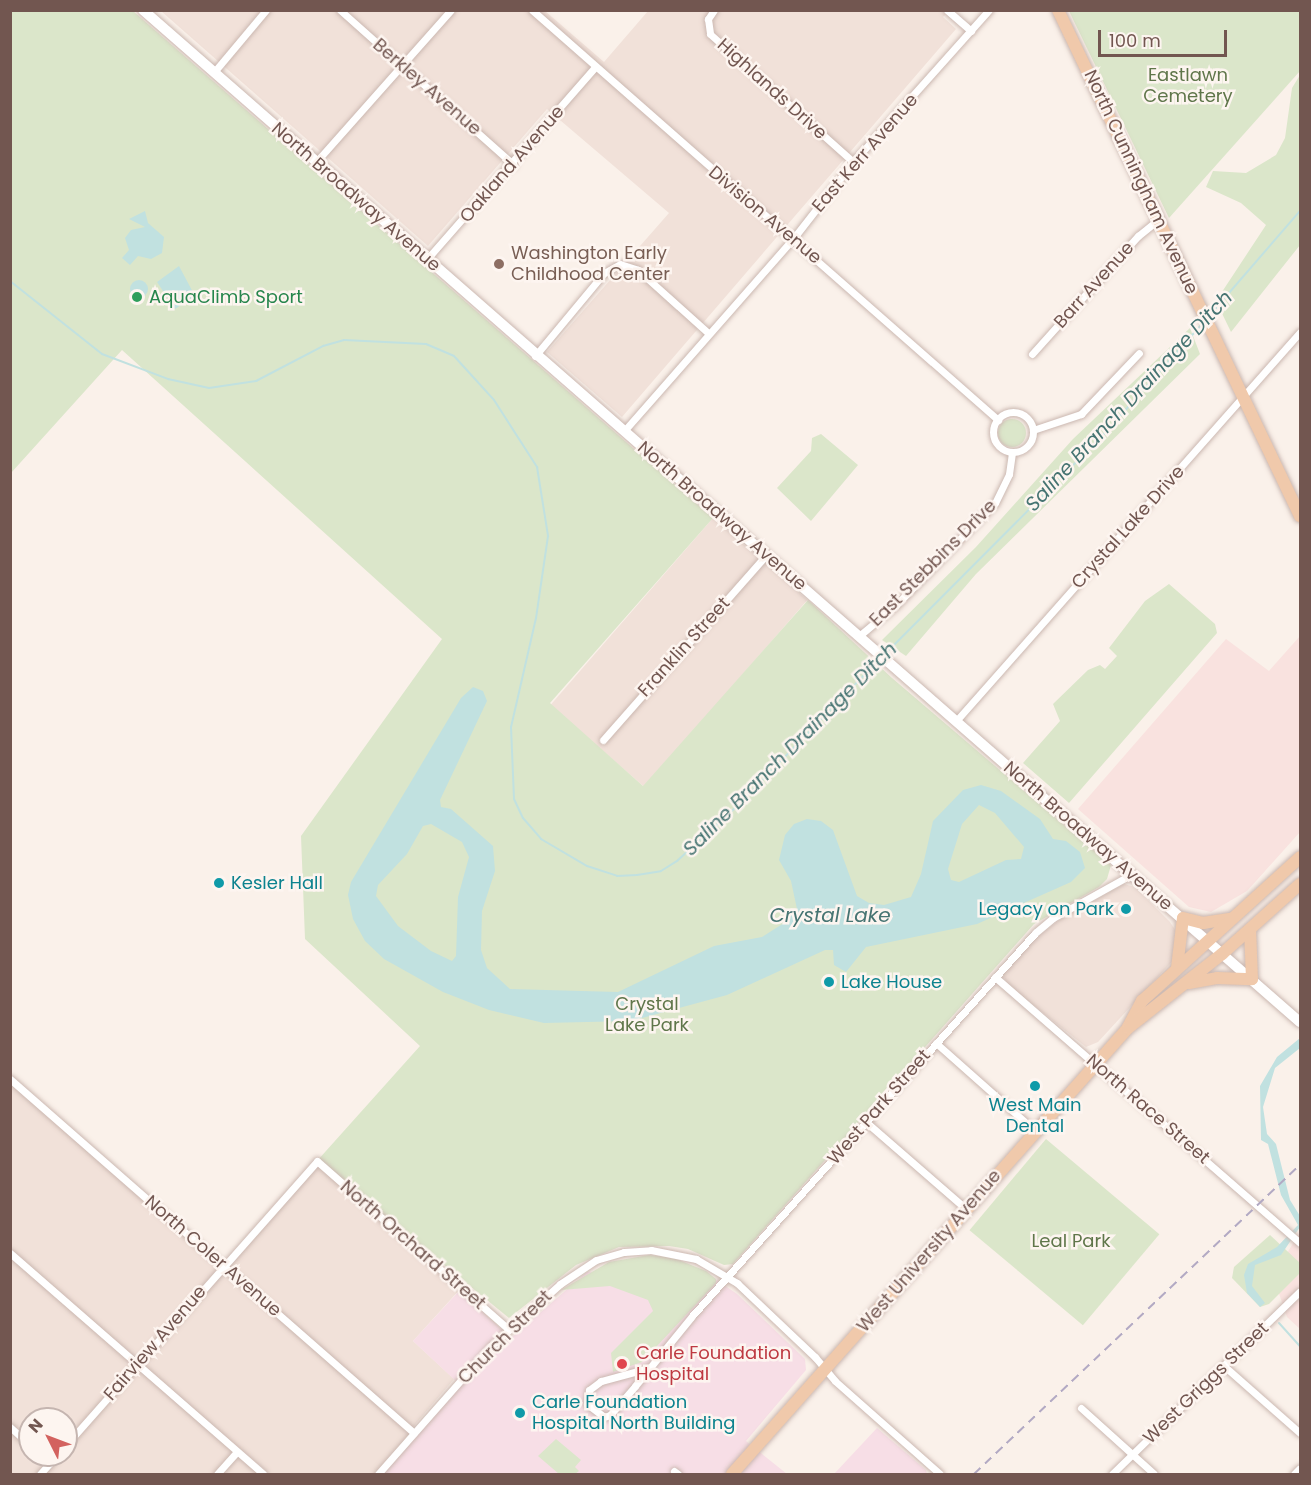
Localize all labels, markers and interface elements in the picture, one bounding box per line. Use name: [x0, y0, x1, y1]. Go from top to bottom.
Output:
scale bar: [1101, 18, 1230, 56]
text: 100 m: [1109, 28, 1161, 53]
street label: Berkley Avenue: [368, 34, 486, 140]
street label: Highlands Drive: [713, 34, 831, 144]
park label: Eastlawn Cemetery: [1143, 65, 1233, 107]
street label: North Cunningham Avenue: [1079, 66, 1203, 298]
street label: East Kerr Avenue: [808, 89, 922, 217]
street label: Oakland Avenue: [455, 101, 569, 227]
street label: North Broadway Avenue: [267, 118, 445, 276]
street label: Division Avenue: [704, 161, 826, 269]
street label: Barr Avenue: [1049, 237, 1139, 333]
place label: Washington Early Childhood Center: [511, 243, 670, 286]
marker: Washington Early Childhood Center: [492, 257, 506, 271]
place label: AquaClimb Sport: [149, 286, 303, 308]
water label: Saline Branch Drainage Ditch: [1020, 286, 1238, 516]
marker: AquaClimb Sport: [130, 290, 144, 304]
street label: North Broadway Avenue: [633, 437, 811, 595]
street label: Crystal Lake Drive: [1067, 461, 1189, 593]
street label: East Stebbins Drive: [865, 495, 1001, 631]
street label: Franklin Street: [634, 593, 734, 701]
water label: Saline Branch Drainage Ditch: [678, 637, 902, 861]
street label: North Broadway Avenue: [999, 757, 1177, 915]
place label: Kesler Hall: [231, 872, 323, 894]
marker: Kesler Hall: [212, 876, 226, 890]
place label: Legacy on Park: [978, 898, 1114, 920]
marker: Legacy on Park: [1119, 902, 1133, 916]
water label: Crystal Lake: [769, 903, 891, 927]
place label: Lake House: [841, 971, 942, 993]
marker: Lake House: [822, 975, 836, 989]
park label: Crystal Lake Park: [605, 994, 689, 1036]
street label: West Park Street: [823, 1045, 935, 1169]
street label: North Race Street: [1082, 1050, 1214, 1168]
marker: West Main Dental: [1028, 1079, 1042, 1093]
place label: West Main Dental: [988, 1095, 1082, 1138]
street label: West University Avenue: [852, 1165, 1006, 1337]
street label: North Orchard Street: [336, 1176, 490, 1314]
street label: North Coler Avenue: [140, 1191, 286, 1321]
park label: Leal Park: [1032, 1230, 1110, 1252]
street label: Fairview Avenue: [99, 1281, 211, 1405]
street label: Church Street: [454, 1286, 556, 1388]
street label: West Griggs Street: [1139, 1318, 1273, 1448]
place label: Carle Foundation Hospital: [636, 1343, 791, 1386]
marker: Carle Foundation Hospital: [613, 1355, 631, 1373]
place label: Carle Foundation Hospital North Building: [532, 1392, 735, 1434]
marker: Carle Foundation Hospital North Building: [513, 1406, 527, 1420]
north arrow: [18, 1407, 78, 1467]
text: N: [23, 1414, 48, 1438]

